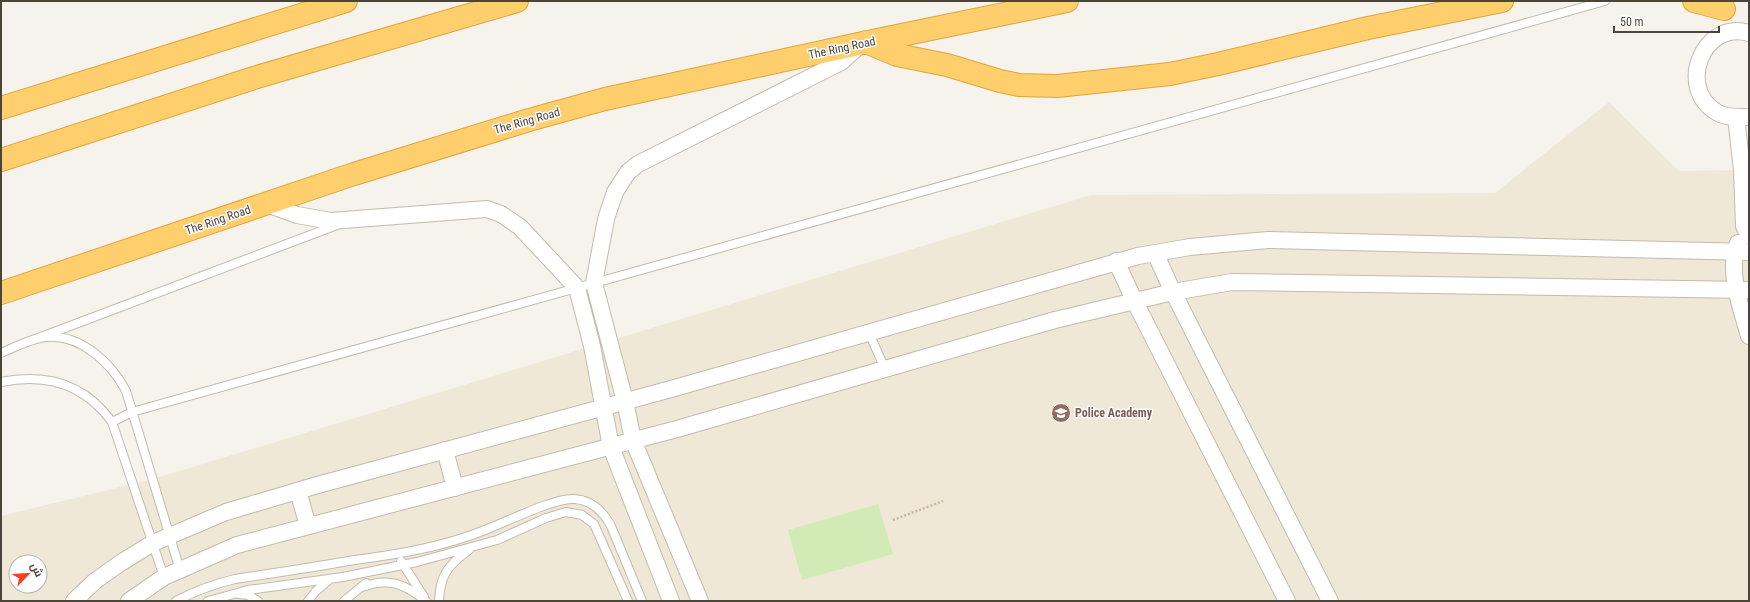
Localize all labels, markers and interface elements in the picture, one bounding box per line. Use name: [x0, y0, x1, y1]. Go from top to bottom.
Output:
scale bar: [1614, 8, 1719, 34]
text: 50 m: [1620, 15, 1644, 29]
street label: The Ring Road: [807, 34, 877, 62]
street label: The Ring Road: [492, 105, 562, 137]
street label: The Ring Road: [184, 202, 253, 238]
school or university icon: Police Academy: [1050, 402, 1072, 424]
place label: Police Academy: [1075, 406, 1153, 420]
north arrow: [8, 554, 48, 594]
text: ش: [28, 561, 45, 579]

